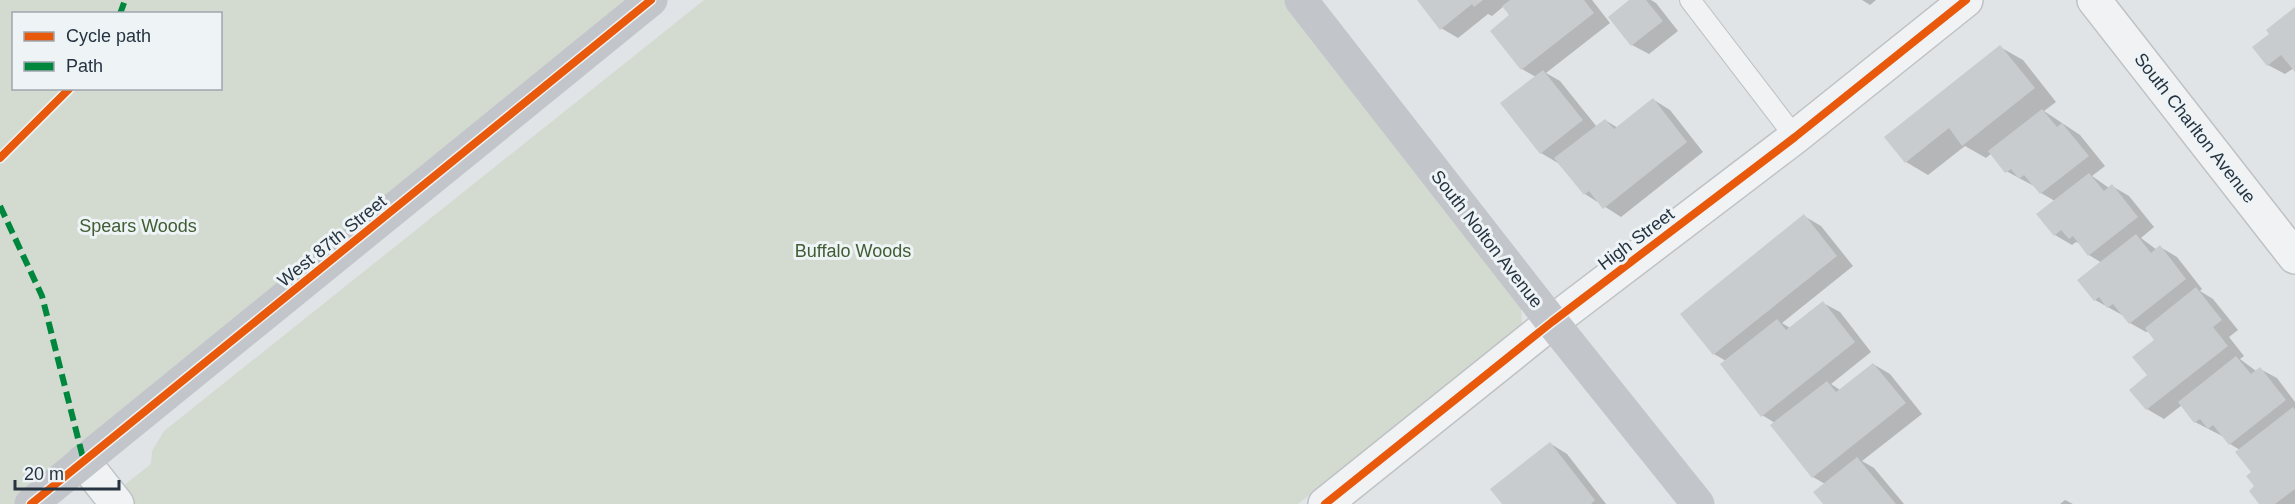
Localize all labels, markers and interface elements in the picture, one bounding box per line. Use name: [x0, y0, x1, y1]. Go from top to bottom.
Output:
legend: [12, 12, 222, 90]
text: Cycle path: [66, 26, 151, 46]
street label: South Charlton Avenue: [2130, 49, 2260, 207]
text: Path: [66, 56, 103, 76]
street label: South Nolton Avenue: [1427, 166, 1547, 312]
street label: West 87th Street: [274, 191, 390, 291]
street label: High Street: [1594, 204, 1678, 274]
park label: Spears Woods: [79, 216, 197, 236]
park label: Buffalo Woods: [795, 241, 911, 261]
scale bar: [15, 453, 118, 491]
text: 20 m: [24, 464, 64, 484]

